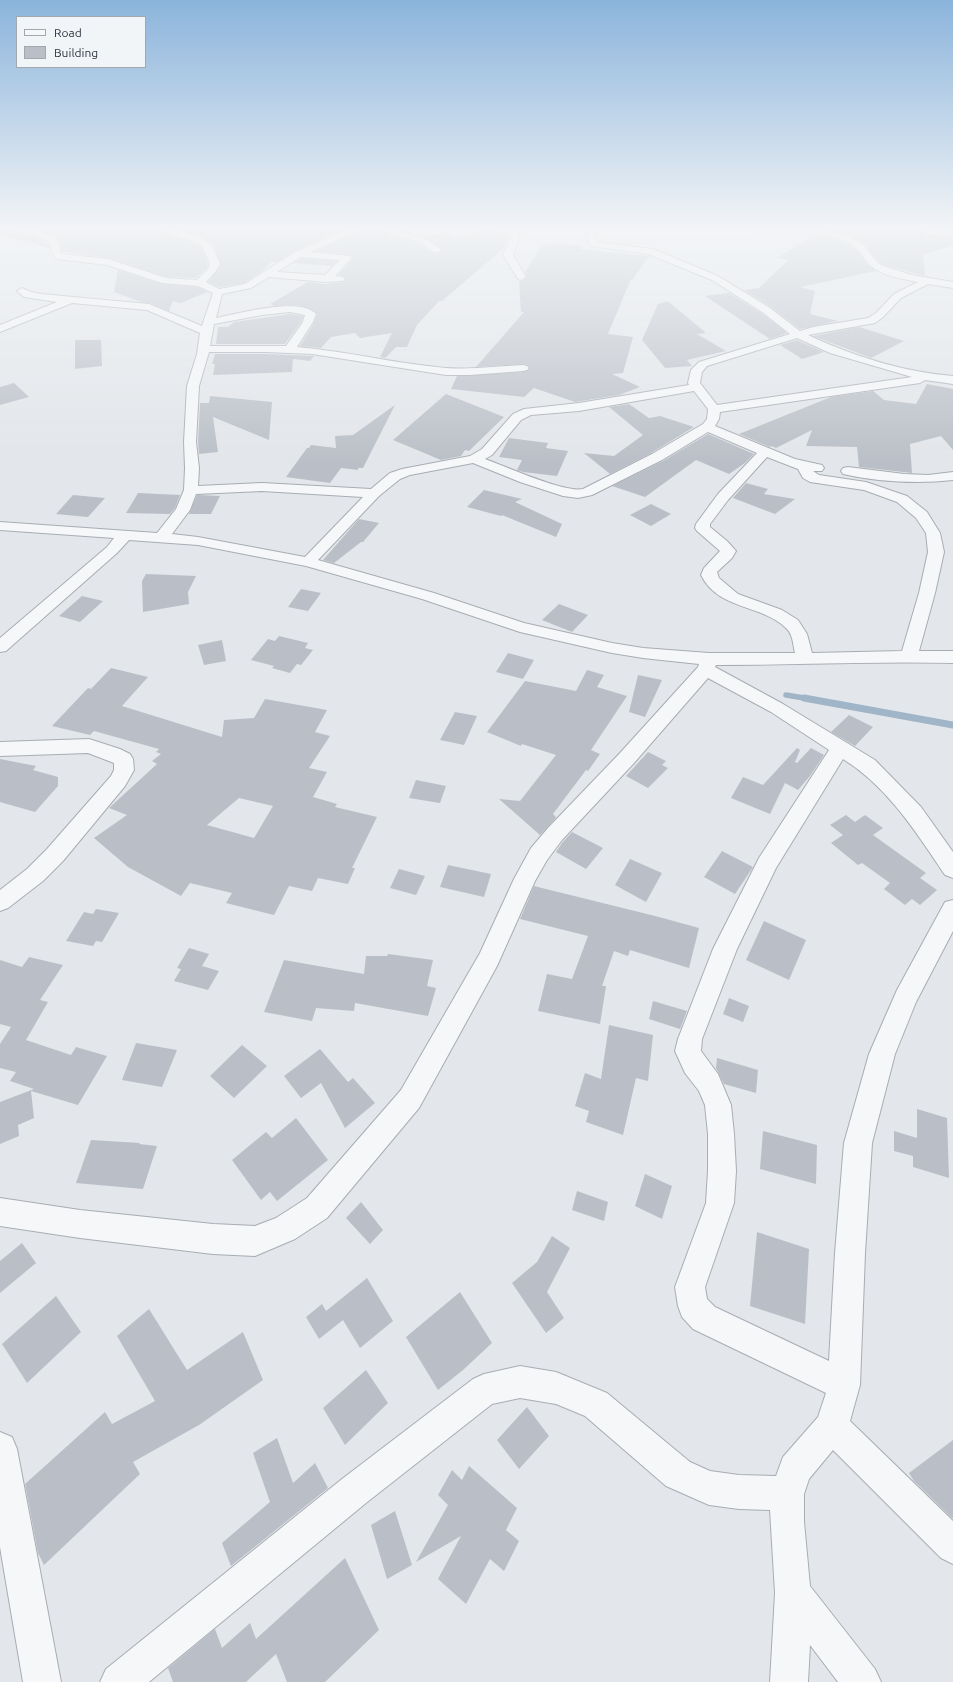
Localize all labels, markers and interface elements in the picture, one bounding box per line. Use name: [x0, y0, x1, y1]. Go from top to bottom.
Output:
legend: [16, 16, 146, 68]
text: Road: [54, 26, 82, 39]
text: Building: [54, 46, 98, 59]

